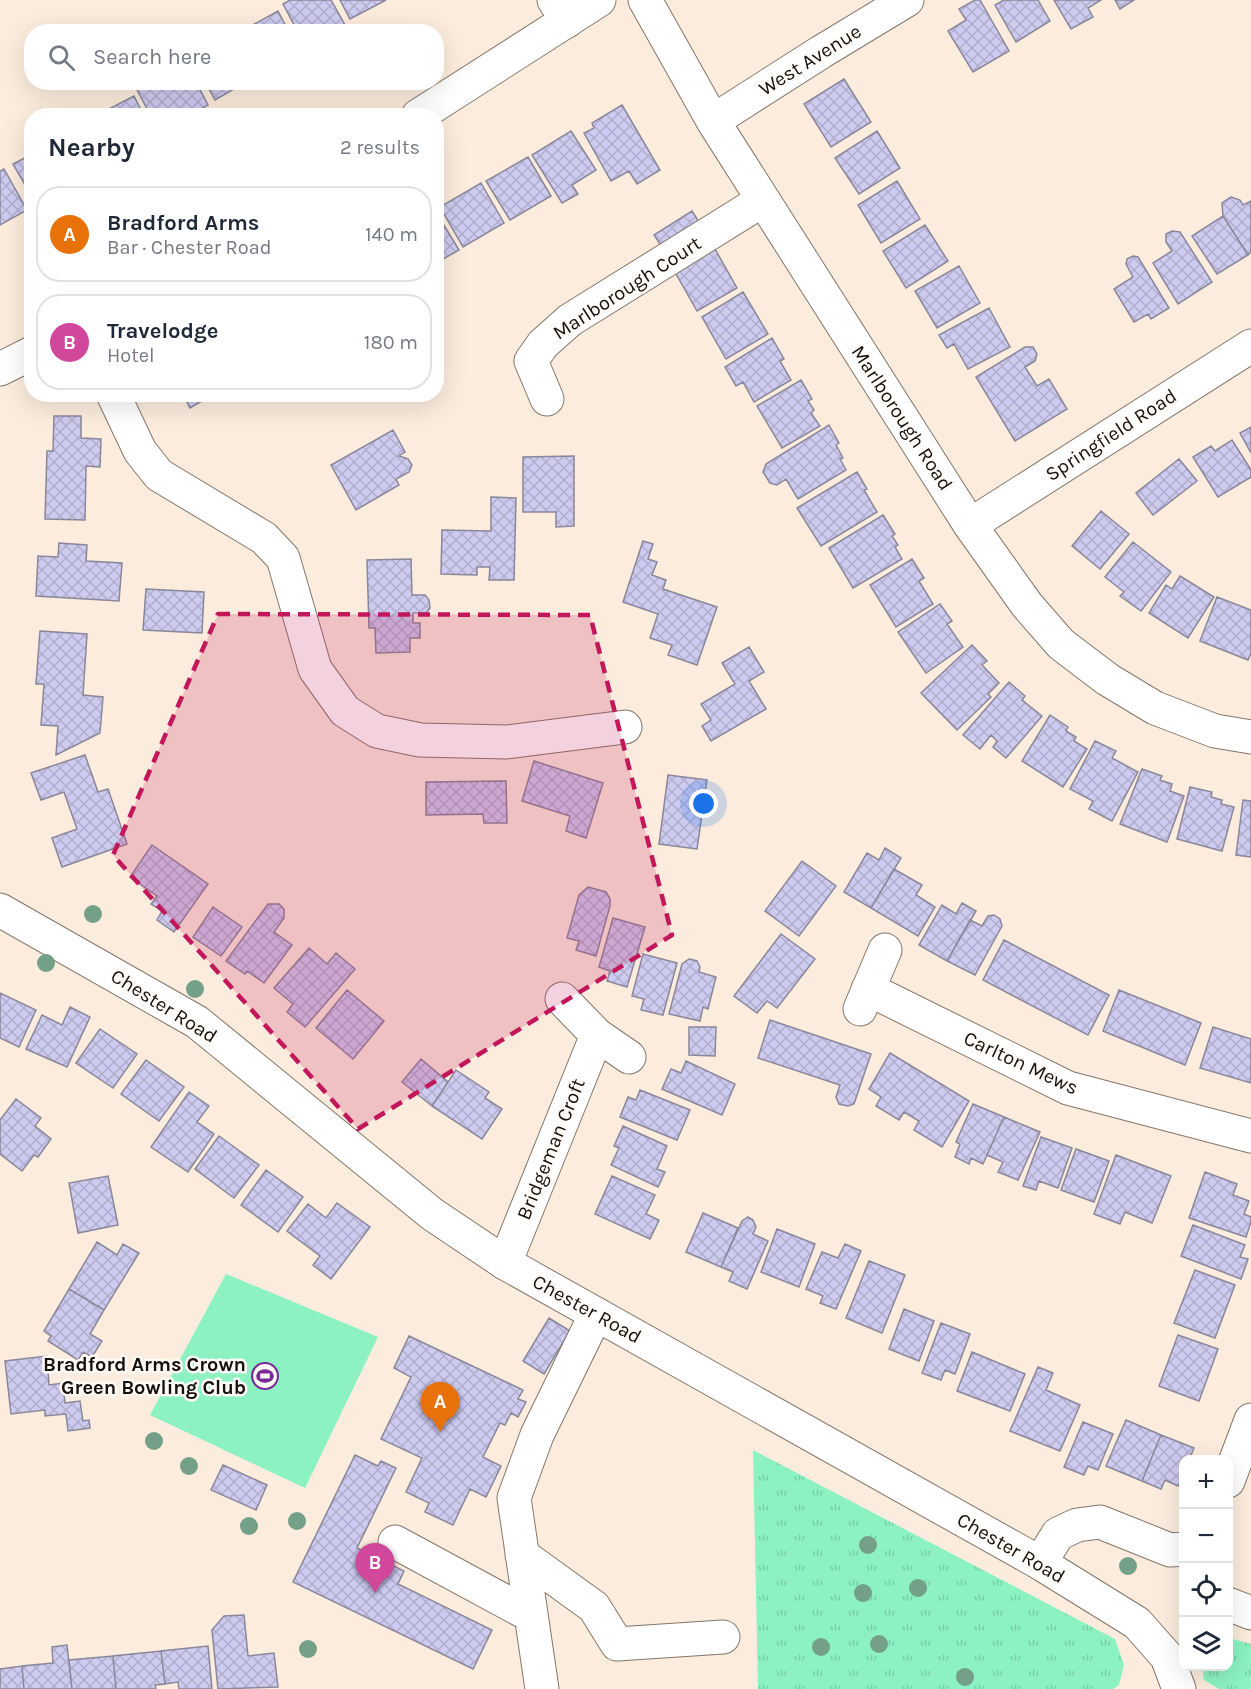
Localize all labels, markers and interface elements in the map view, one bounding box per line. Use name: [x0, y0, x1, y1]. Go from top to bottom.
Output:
street label: West Avenue: [755, 19, 865, 101]
search box: [24, 24, 444, 90]
icon: search: [45, 41, 78, 74]
text: Search here: [93, 44, 211, 70]
text: Nearby: [48, 132, 135, 163]
text: 2 results: [340, 136, 420, 159]
text: Bradford Arms: [107, 210, 259, 236]
text: A: [63, 223, 76, 246]
text: 140 m: [365, 223, 418, 246]
street label: Marlborough Court: [549, 231, 706, 344]
text: Bar · Chester Road: [107, 236, 272, 259]
text: Travelodge: [107, 318, 219, 344]
text: B: [63, 331, 76, 354]
text: 180 m: [364, 331, 418, 354]
street label: Marlborough Road: [847, 341, 957, 495]
text: Hotel: [107, 344, 155, 367]
street label: Springfield Road: [1041, 384, 1181, 486]
your location: [689, 789, 718, 818]
street label: Chester Road: [107, 964, 221, 1048]
street label: Carlton Mews: [960, 1026, 1082, 1100]
street label: Bridgeman Croft: [512, 1075, 590, 1223]
street label: Chester Road: [529, 1270, 645, 1348]
place label: Bradford Arms Crown Green Bowling Club: [43, 1353, 246, 1399]
sports icon: Bradford Arms Crown Green Bowling Club: [250, 1361, 280, 1391]
pin: A: [420, 1382, 460, 1432]
map controls: [1179, 1455, 1233, 1671]
button: +: [1179, 1455, 1233, 1509]
street label: Chester Road: [953, 1508, 1069, 1588]
button: −: [1179, 1509, 1233, 1563]
pin: B: [356, 1544, 394, 1593]
button: locate: [1179, 1563, 1233, 1617]
button: layers: [1179, 1617, 1233, 1671]

